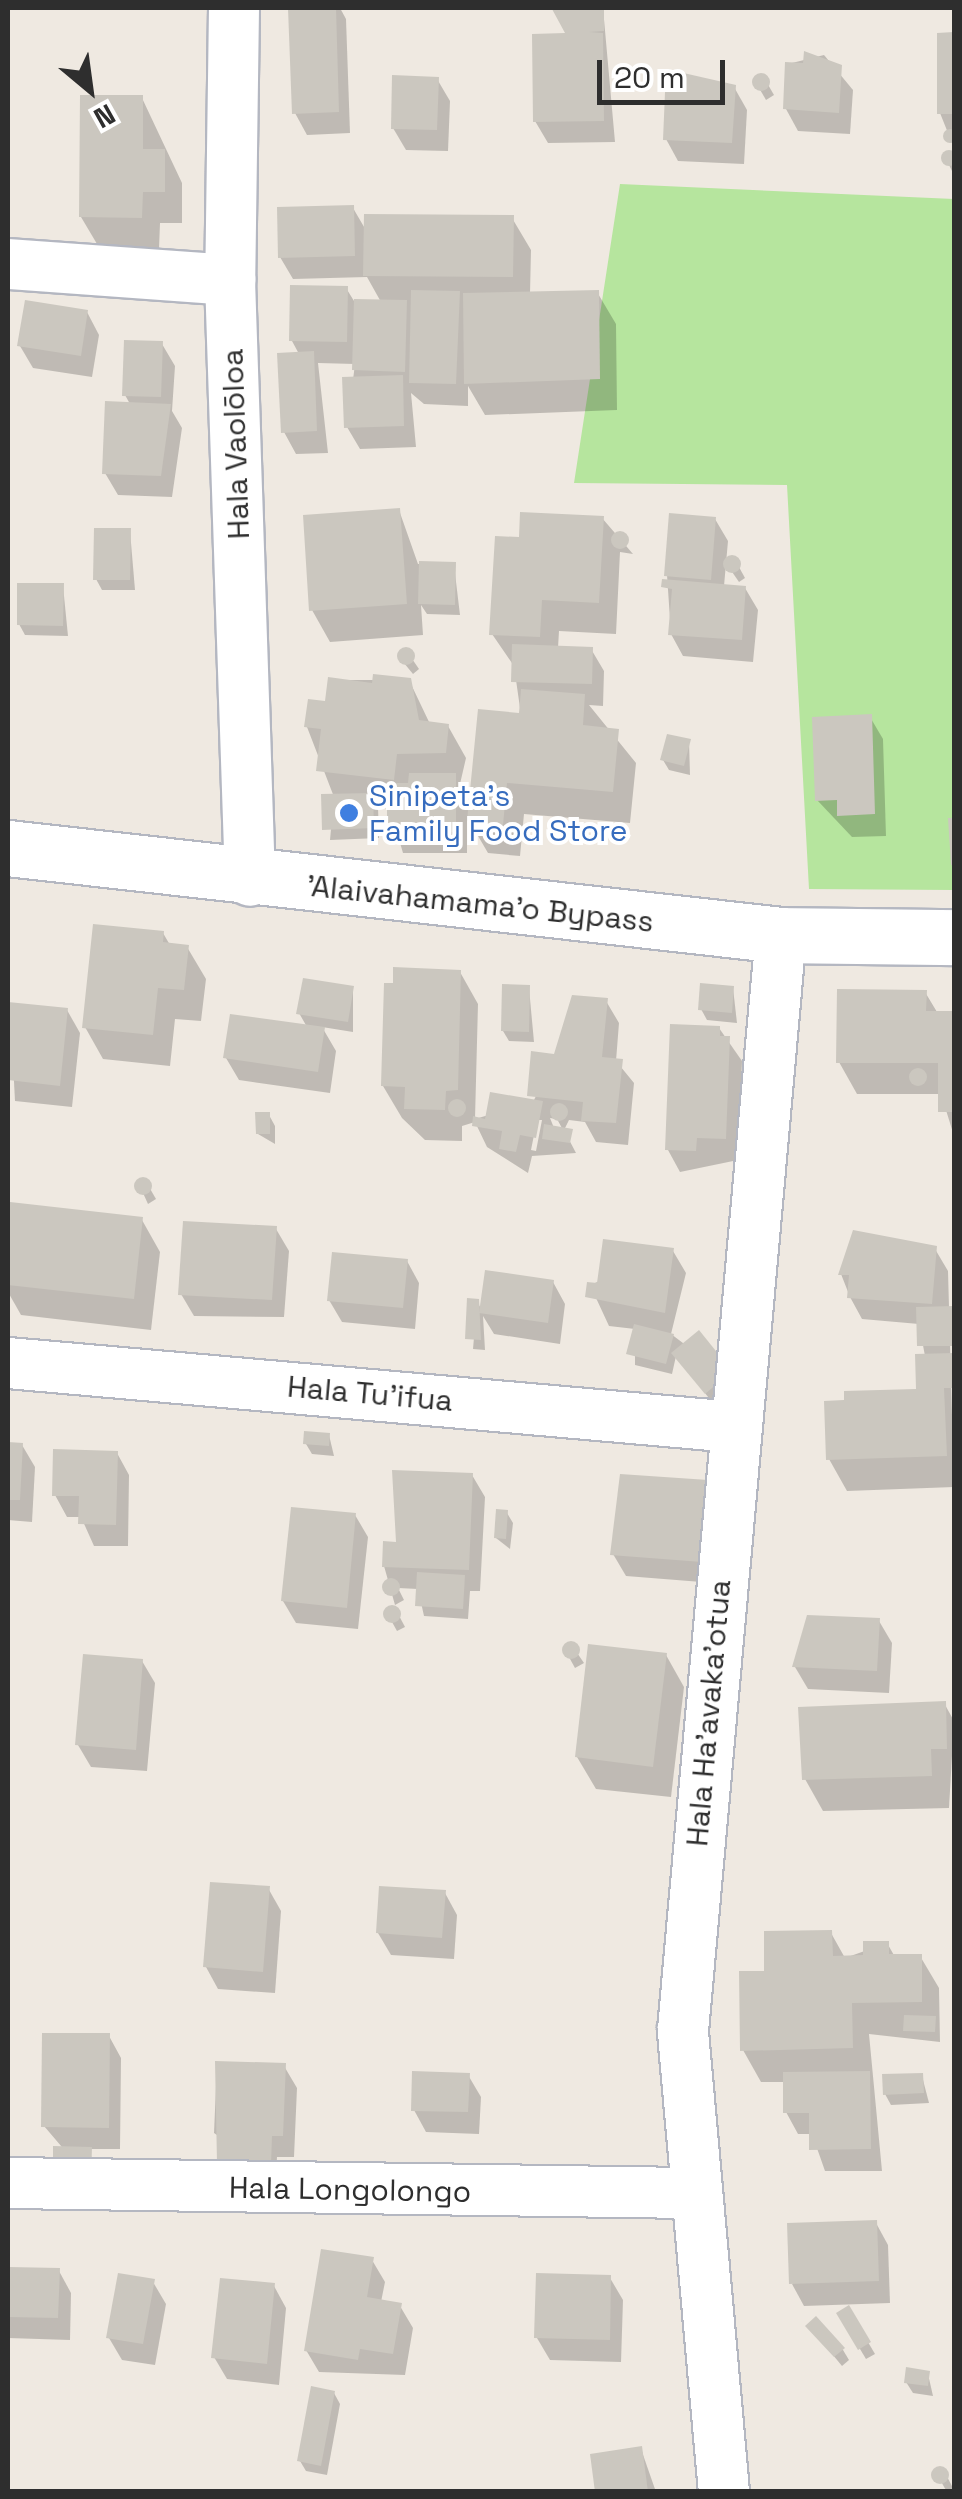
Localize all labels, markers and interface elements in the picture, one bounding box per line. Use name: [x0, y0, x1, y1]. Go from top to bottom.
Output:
north arrow: [40, 40, 140, 140]
scale bar: [602, 40, 730, 102]
text: 20 m: [614, 58, 685, 97]
text: N: [88, 96, 121, 137]
street label: Hala Vaolōloa: [215, 348, 257, 540]
place label: Sinipeta's Family Food Store: [369, 778, 628, 848]
marker: Sinipeta's Family Food Store: [338, 802, 360, 824]
street label: 'Alaivahamama'o Bypass: [305, 868, 655, 940]
street label: Hala Tu'ifua: [285, 1369, 455, 1419]
street label: Hala Ha'avaka'otua: [679, 1578, 739, 1848]
street label: Hala Longolongo: [229, 2170, 471, 2210]

